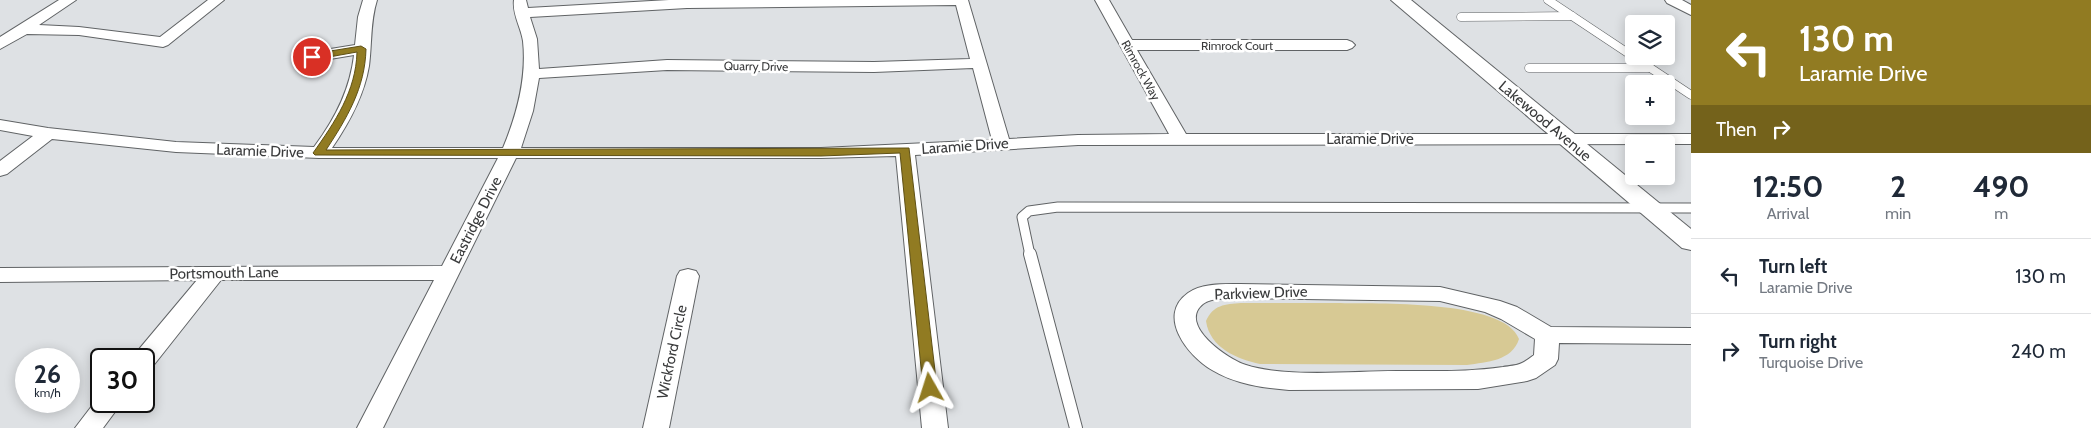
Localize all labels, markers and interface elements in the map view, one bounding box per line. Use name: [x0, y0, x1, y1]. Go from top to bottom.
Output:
map controls: [1625, 15, 1675, 185]
button: layers: [1625, 15, 1675, 65]
text: 130 m: [1799, 17, 1894, 60]
icon: left: [1716, 20, 1781, 85]
pin: [291, 36, 333, 78]
street label: Rimrock Way: [1118, 37, 1164, 103]
street label: Rimrock Court: [1201, 38, 1273, 53]
icon: arrive: [298, 43, 326, 71]
street label: Quarry Drive: [724, 58, 788, 74]
text: Laramie Drive: [1799, 60, 1927, 87]
button: +: [1625, 75, 1675, 125]
street label: Lakewood Avenue: [1495, 77, 1595, 165]
icon: right: [1767, 115, 1795, 143]
text: Then: [1716, 118, 1757, 141]
street label: Laramie Drive: [1326, 130, 1414, 148]
street label: Laramie Drive: [921, 134, 1010, 158]
button: −: [1625, 135, 1675, 185]
street label: Laramie Drive: [216, 140, 304, 162]
text: 12:50: [1753, 168, 1823, 205]
text: 2: [1890, 168, 1906, 205]
text: 490: [1973, 168, 2029, 205]
street label: Eastridge Drive: [446, 173, 506, 266]
text: Arrival: [1767, 204, 1809, 223]
text: min: [1885, 204, 1911, 223]
text: m: [1994, 204, 2008, 223]
text: Turn left: [1759, 255, 1827, 278]
icon: left: [1716, 262, 1744, 290]
street label: Portsmouth Lane: [169, 263, 279, 283]
text: 130 m: [2015, 265, 2066, 288]
text: Laramie Drive: [1759, 278, 1852, 297]
street label: Parkview Drive: [1214, 282, 1308, 304]
street label: Wickford Circle: [653, 303, 691, 401]
text: Turn right: [1759, 330, 1837, 353]
icon: right: [1716, 337, 1744, 365]
text: 240 m: [2011, 340, 2066, 363]
speed limit sign: 30: [90, 348, 155, 413]
text: Turquoise Drive: [1759, 353, 1863, 372]
text: 26: [34, 359, 61, 389]
position arrow: [903, 361, 955, 413]
text: km/h: [34, 385, 61, 400]

